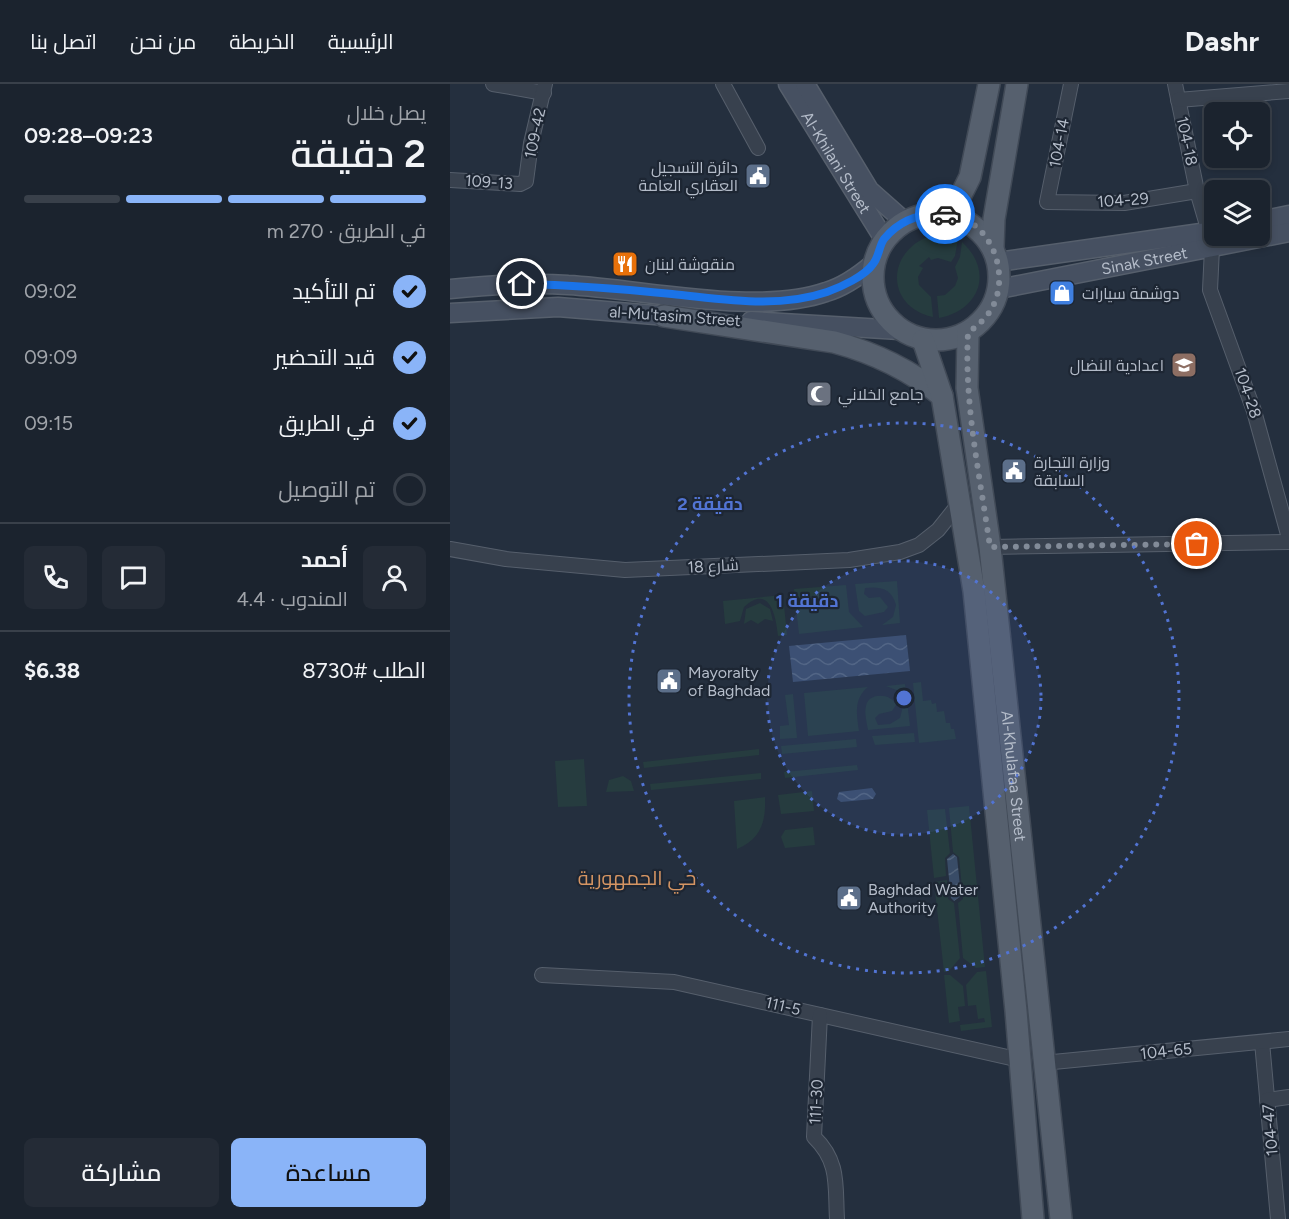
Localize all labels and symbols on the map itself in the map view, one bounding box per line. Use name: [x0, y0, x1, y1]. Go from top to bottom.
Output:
street label: 109-42: [520, 106, 550, 160]
street label: Al-Khilani Street: [798, 108, 875, 217]
street label: 104-18: [1173, 115, 1201, 167]
street label: 104-14: [1045, 117, 1073, 169]
place label: دائرة التسجيل العقاري العامة: [639, 158, 738, 199]
public building icon: دائرة التسجيل العقاري العامة: [743, 161, 773, 191]
street label: 109-13: [464, 171, 514, 193]
courier: [915, 184, 975, 244]
street label: 104-29: [1097, 189, 1149, 211]
street label: Sinak Street: [1100, 243, 1189, 278]
restaurant icon: منقوشة لبنان: [610, 249, 640, 279]
place label: منقوشة لبنان: [645, 255, 735, 275]
pin: [496, 258, 547, 309]
shop icon: دوشمة سيارات: [1047, 278, 1077, 308]
place label: دوشمة سيارات: [1082, 284, 1180, 303]
street label: al-Mu'tasim Street: [609, 302, 741, 330]
school or university icon: اعدادية النضال: [1169, 350, 1199, 380]
place label: اعدادية النضال: [1070, 356, 1164, 376]
street label: 104-28: [1231, 365, 1265, 421]
mosque icon: جامع الخلاني: [804, 379, 834, 409]
place label: جامع الخلاني: [838, 385, 923, 408]
place label: وزارة التجارة السابقة: [1034, 453, 1110, 490]
public building icon: وزارة التجارة السابقة: [999, 456, 1029, 486]
text: 2 دقيقة: [677, 493, 743, 515]
pin: [1171, 518, 1222, 569]
street label: شارع 18: [687, 555, 739, 579]
text: 1 دقيقة: [776, 590, 838, 612]
place label: Mayoralty of Baghdad: [688, 663, 770, 700]
public building icon: Mayoralty of Baghdad: [654, 666, 684, 696]
centre of rings: [894, 688, 914, 708]
street label: Al-Khulafaa Street: [998, 710, 1031, 842]
district label: حي الجمهورية: [578, 866, 696, 894]
place label: Baghdad Water Authority: [868, 880, 979, 917]
public building icon: Baghdad Water Authority: [834, 883, 864, 913]
street label: 111-5: [763, 993, 803, 1019]
street label: 104-65: [1139, 1039, 1193, 1063]
street label: 111-30: [805, 1079, 827, 1125]
street label: 104-47: [1258, 1103, 1282, 1157]

